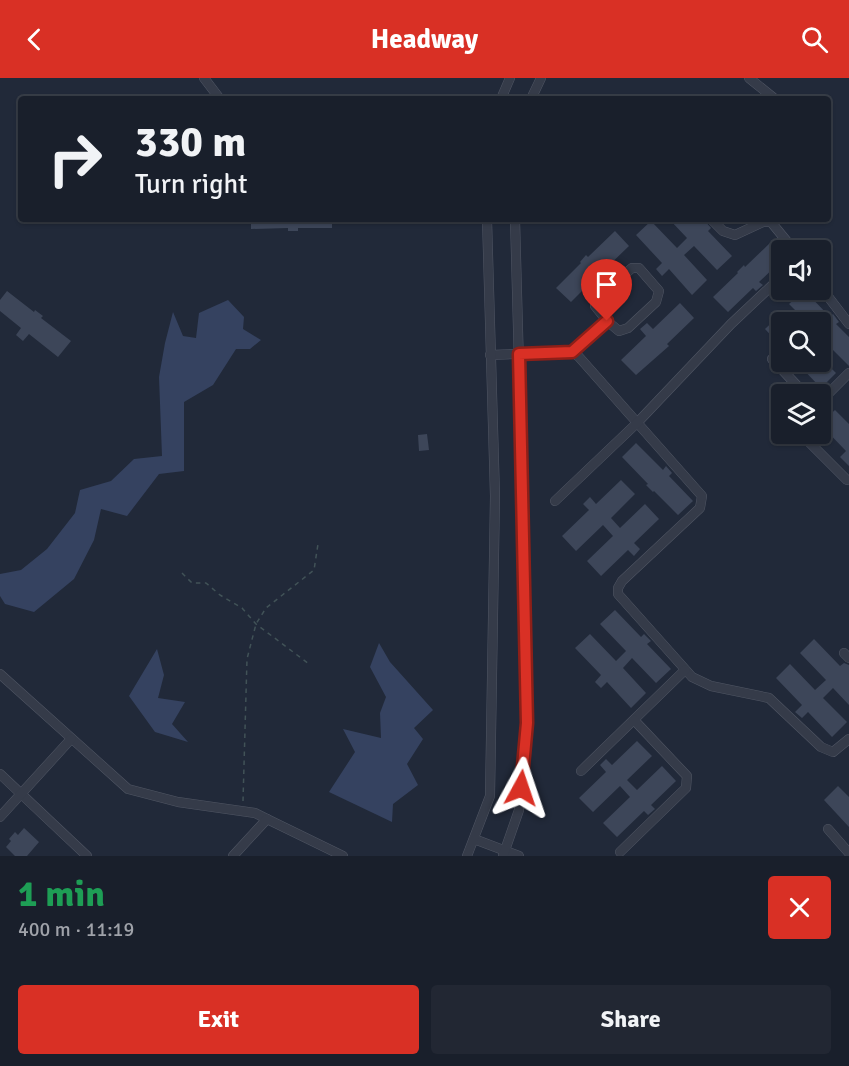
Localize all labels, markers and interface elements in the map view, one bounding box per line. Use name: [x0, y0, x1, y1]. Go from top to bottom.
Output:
icon: back: [18, 23, 51, 56]
text: Headway: [371, 23, 478, 56]
icon: search: [798, 23, 831, 56]
text: 330 m: [135, 117, 246, 168]
icon: right: [36, 120, 114, 198]
text: Turn right: [135, 168, 248, 201]
map controls: [771, 240, 831, 444]
button: sound: [771, 240, 831, 300]
pin: [581, 259, 632, 321]
icon: arrive: [590, 268, 623, 301]
button: search: [771, 312, 831, 372]
button: layers: [771, 384, 831, 444]
position arrow: [489, 756, 553, 820]
text: 1 min: [18, 872, 105, 917]
button: close: [768, 876, 831, 939]
text: 400 m · 11:19: [18, 917, 134, 942]
button: Exit: [18, 985, 419, 1054]
button: Share: [431, 985, 831, 1054]

